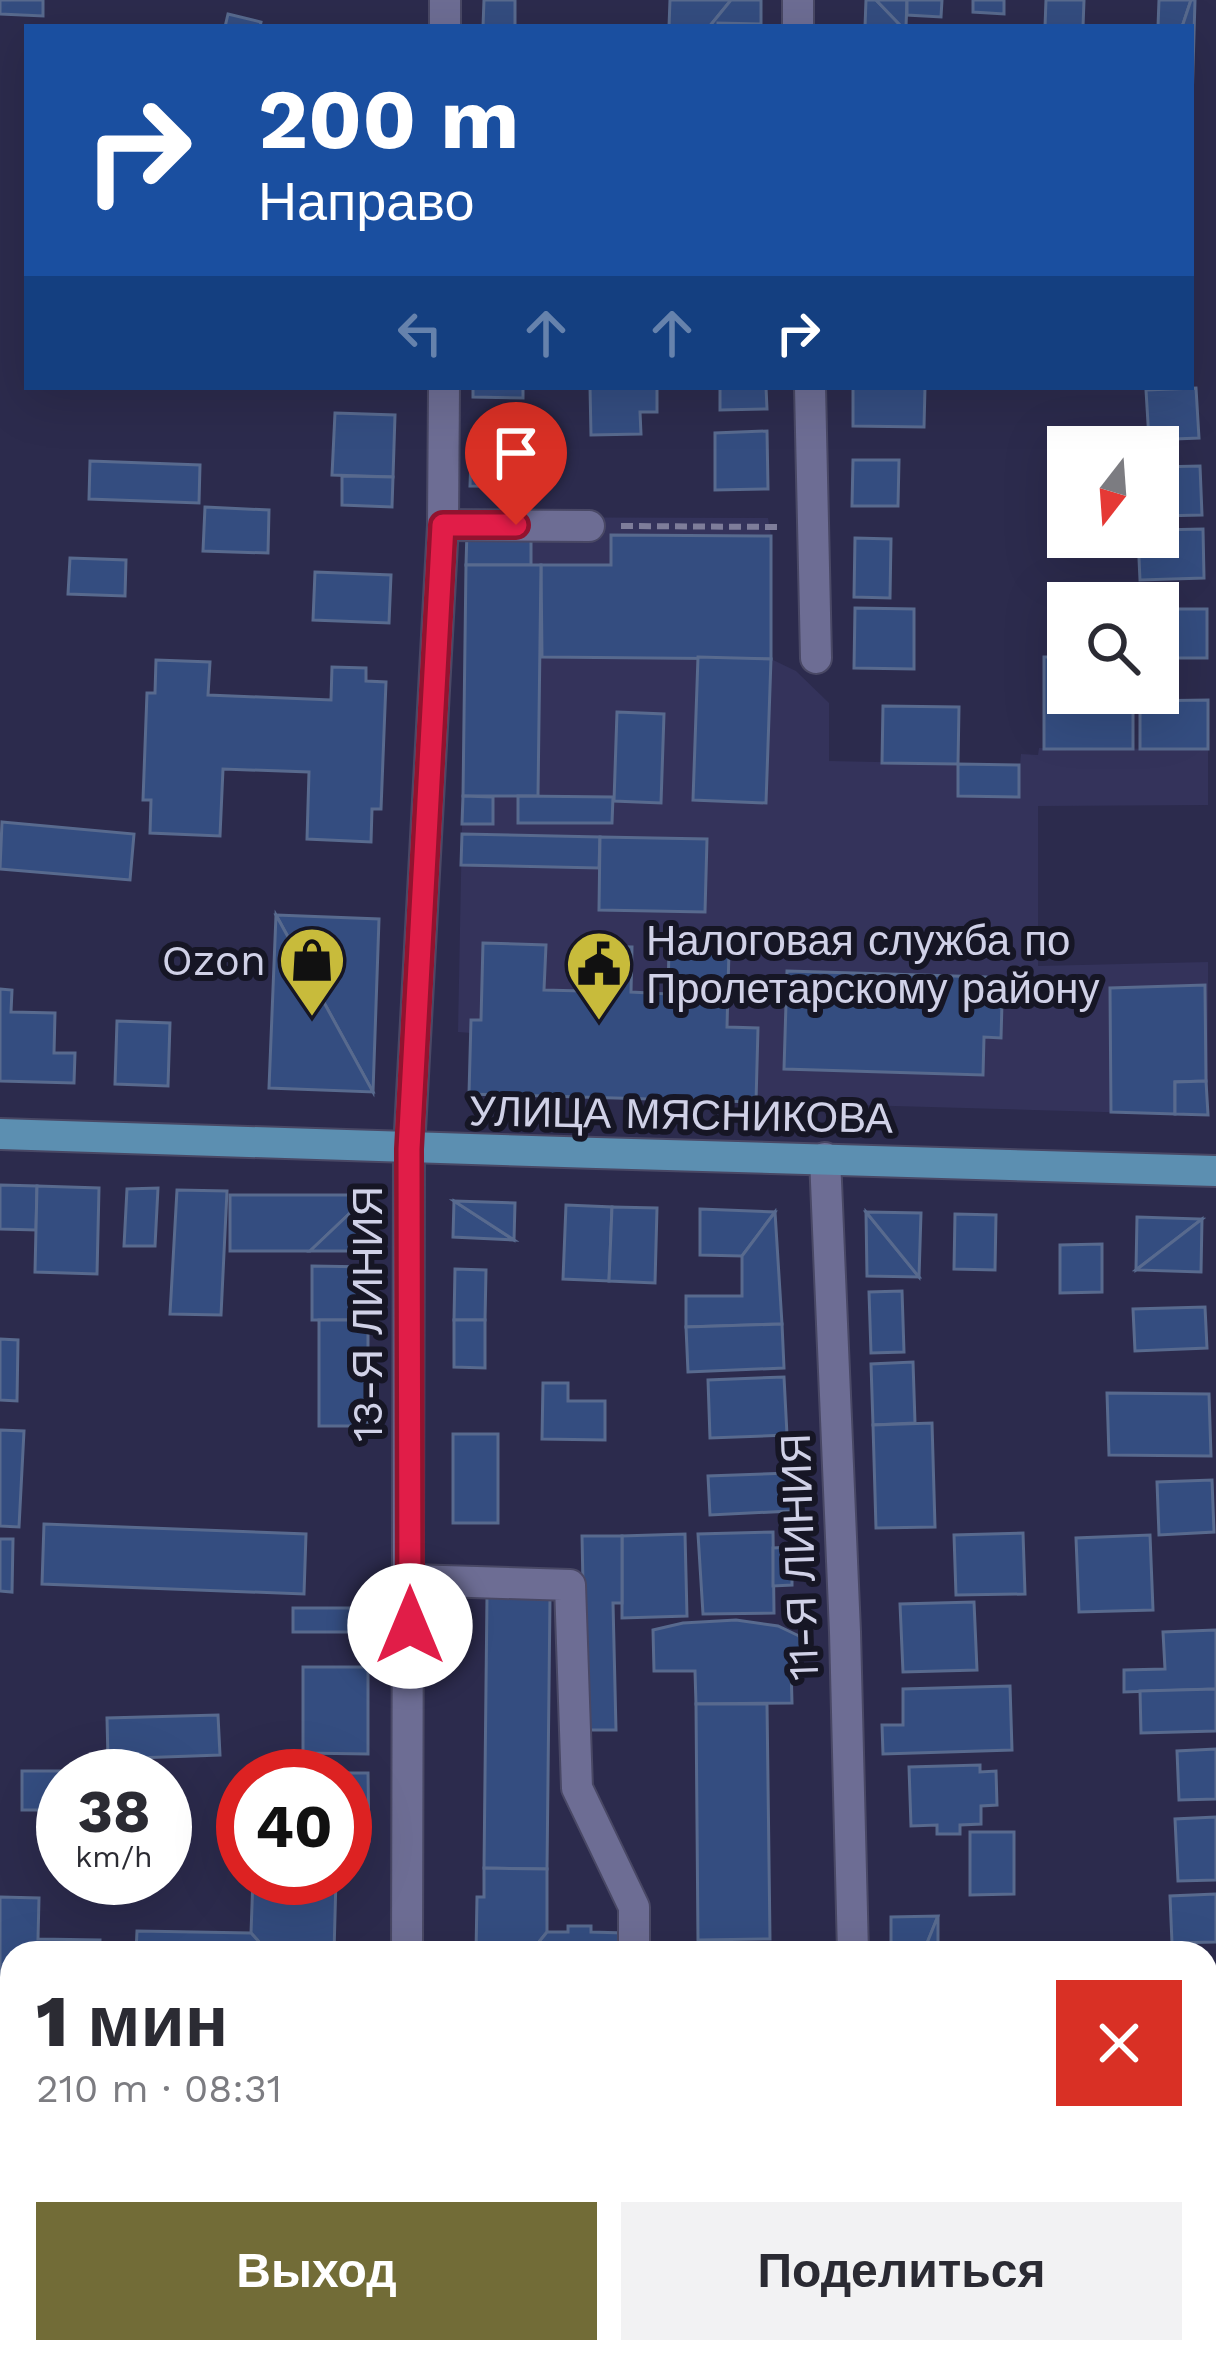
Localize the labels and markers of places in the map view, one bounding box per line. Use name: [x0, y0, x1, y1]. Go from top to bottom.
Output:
pin: [465, 402, 567, 525]
place label: Налоговая служба по Пролетарскому району: [646, 916, 1100, 1013]
shop icon: Ozon: [277, 925, 347, 1019]
public building icon: Налоговая служба по Пролетарскому району: [564, 929, 634, 1023]
place label: Ozon: [162, 936, 266, 985]

